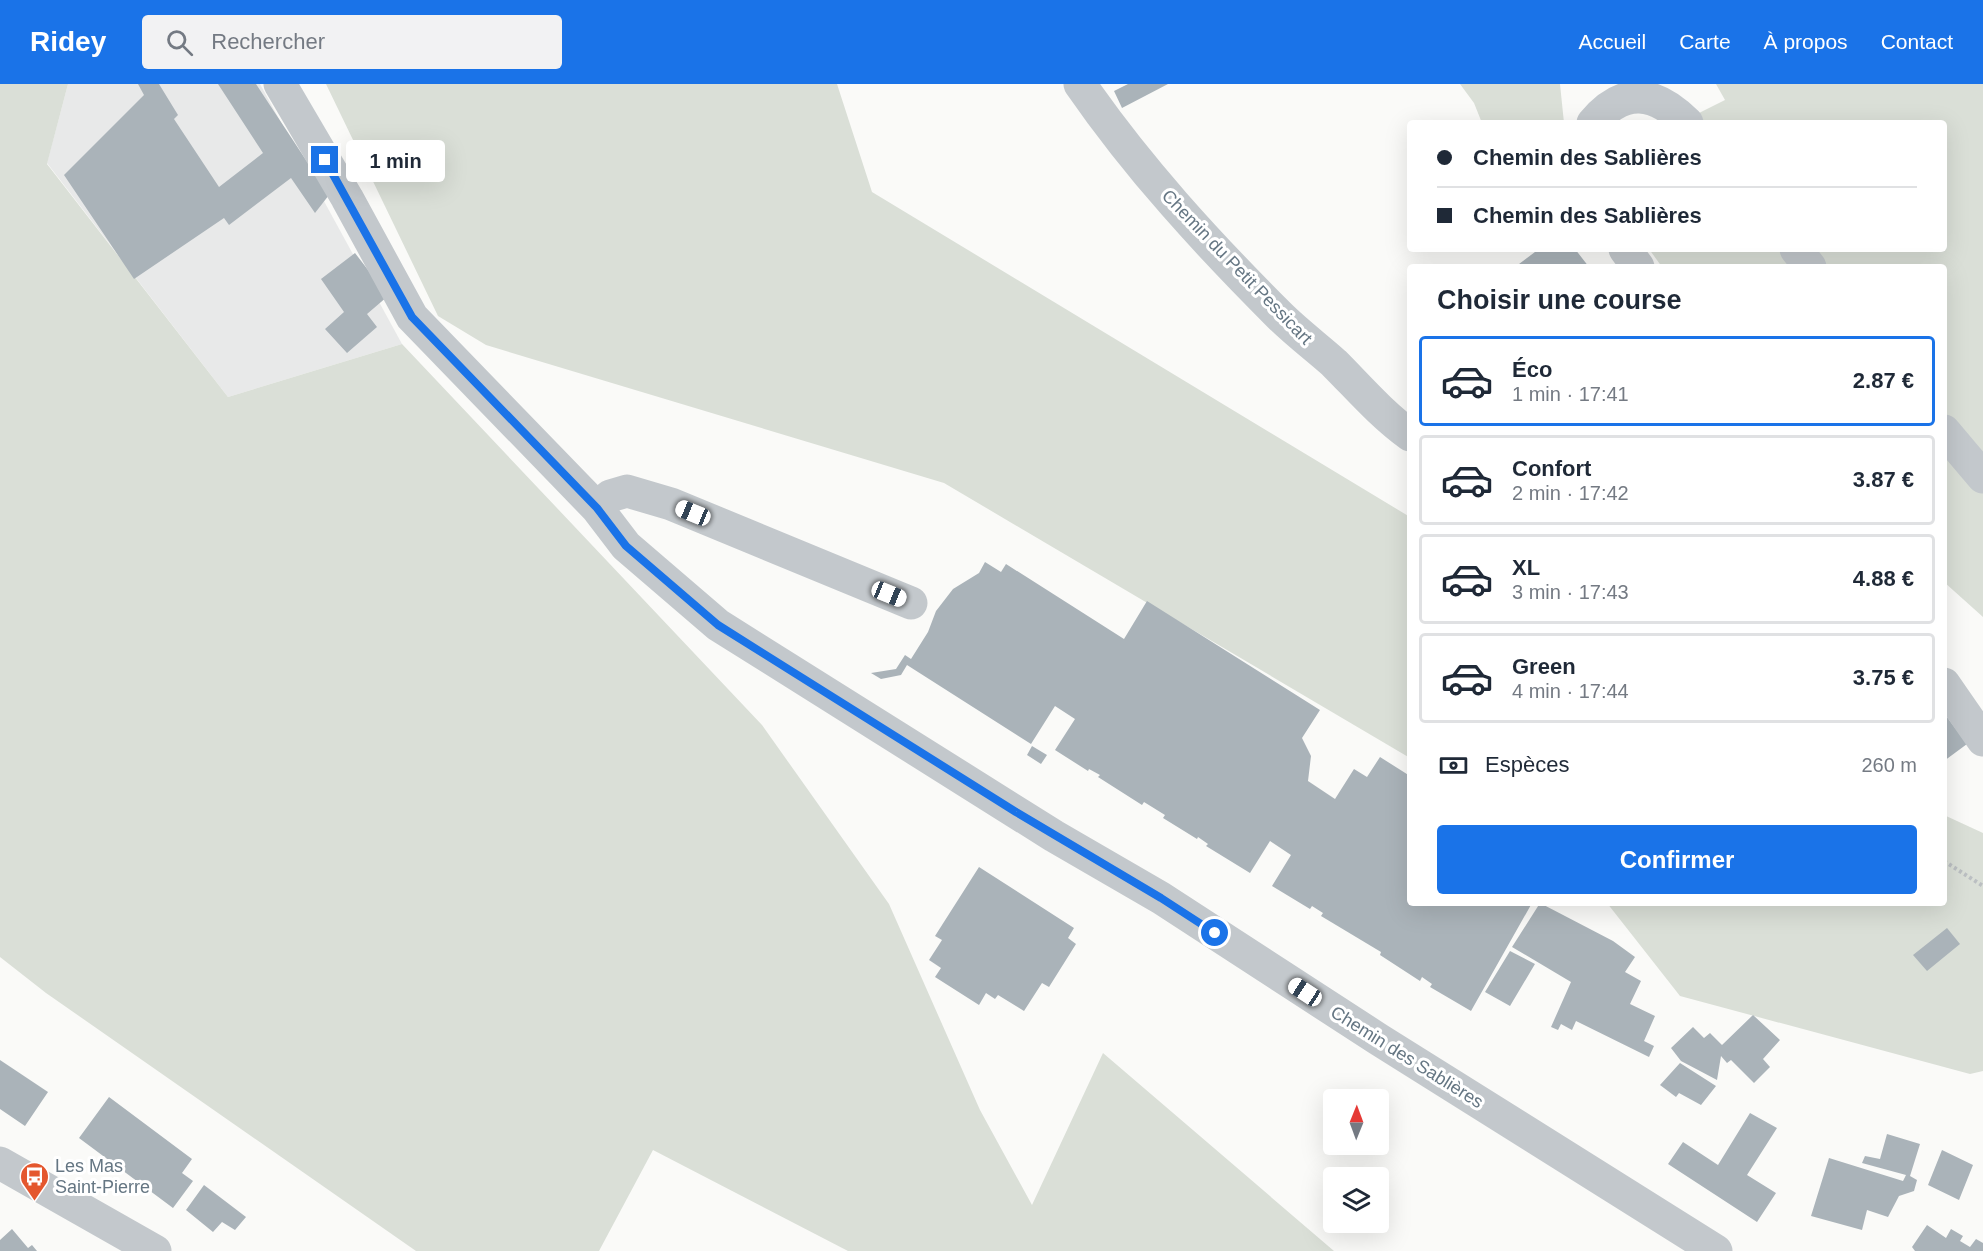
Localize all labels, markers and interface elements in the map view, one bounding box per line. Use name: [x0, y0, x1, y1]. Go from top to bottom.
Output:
search box: [142, 15, 562, 69]
text: Ridey: [30, 26, 106, 57]
icon: search: [163, 26, 196, 59]
text: Rechercher: [211, 29, 325, 54]
text: Accueil: [1579, 30, 1646, 53]
text: Carte: [1679, 30, 1731, 53]
text: À propos: [1764, 30, 1848, 53]
text: Contact: [1881, 30, 1953, 53]
callout: 1 min: [346, 139, 445, 181]
text: Chemin des Sablières: [1473, 145, 1702, 170]
route end: [311, 146, 338, 173]
text: 1 min: [369, 150, 422, 172]
street label: Chemin du Petit Pessicart: [1158, 186, 1316, 348]
text: Chemin des Sablières: [1473, 203, 1702, 228]
text: Choisir une course: [1437, 285, 1682, 315]
icon: car: [1440, 354, 1494, 408]
text: Éco: [1512, 357, 1552, 382]
text: 2.87 €: [1853, 368, 1914, 393]
text: 1 min · 17:41: [1512, 383, 1629, 405]
icon: car: [1440, 453, 1494, 507]
text: Confort: [1512, 456, 1591, 481]
text: 3.87 €: [1853, 467, 1914, 492]
text: 2 min · 17:42: [1512, 482, 1629, 504]
car: [673, 498, 713, 528]
icon: car: [1440, 552, 1494, 606]
text: XL: [1512, 555, 1540, 580]
text: 4.88 €: [1853, 566, 1914, 591]
car: [869, 579, 909, 609]
text: 3 min · 17:43: [1512, 581, 1629, 603]
icon: car: [1440, 651, 1494, 705]
text: Green: [1512, 654, 1576, 679]
text: 3.75 €: [1853, 665, 1914, 690]
text: 4 min · 17:44: [1512, 680, 1629, 702]
icon: cash: [1437, 749, 1470, 782]
text: Espèces: [1485, 752, 1569, 777]
text: 260 m: [1861, 754, 1917, 776]
button: Confirmer: [1437, 825, 1917, 894]
route start: [1201, 919, 1228, 946]
car: [1285, 975, 1325, 1009]
street label: Chemin des Sablières: [1327, 1002, 1487, 1112]
north arrow: [1323, 1089, 1389, 1155]
map controls: [1323, 1089, 1389, 1233]
place label: Les Mas Saint-Pierre: [55, 1156, 150, 1197]
bus stop icon: Les Mas Saint-Pierre: [18, 1160, 50, 1202]
button: layers: [1323, 1167, 1389, 1233]

